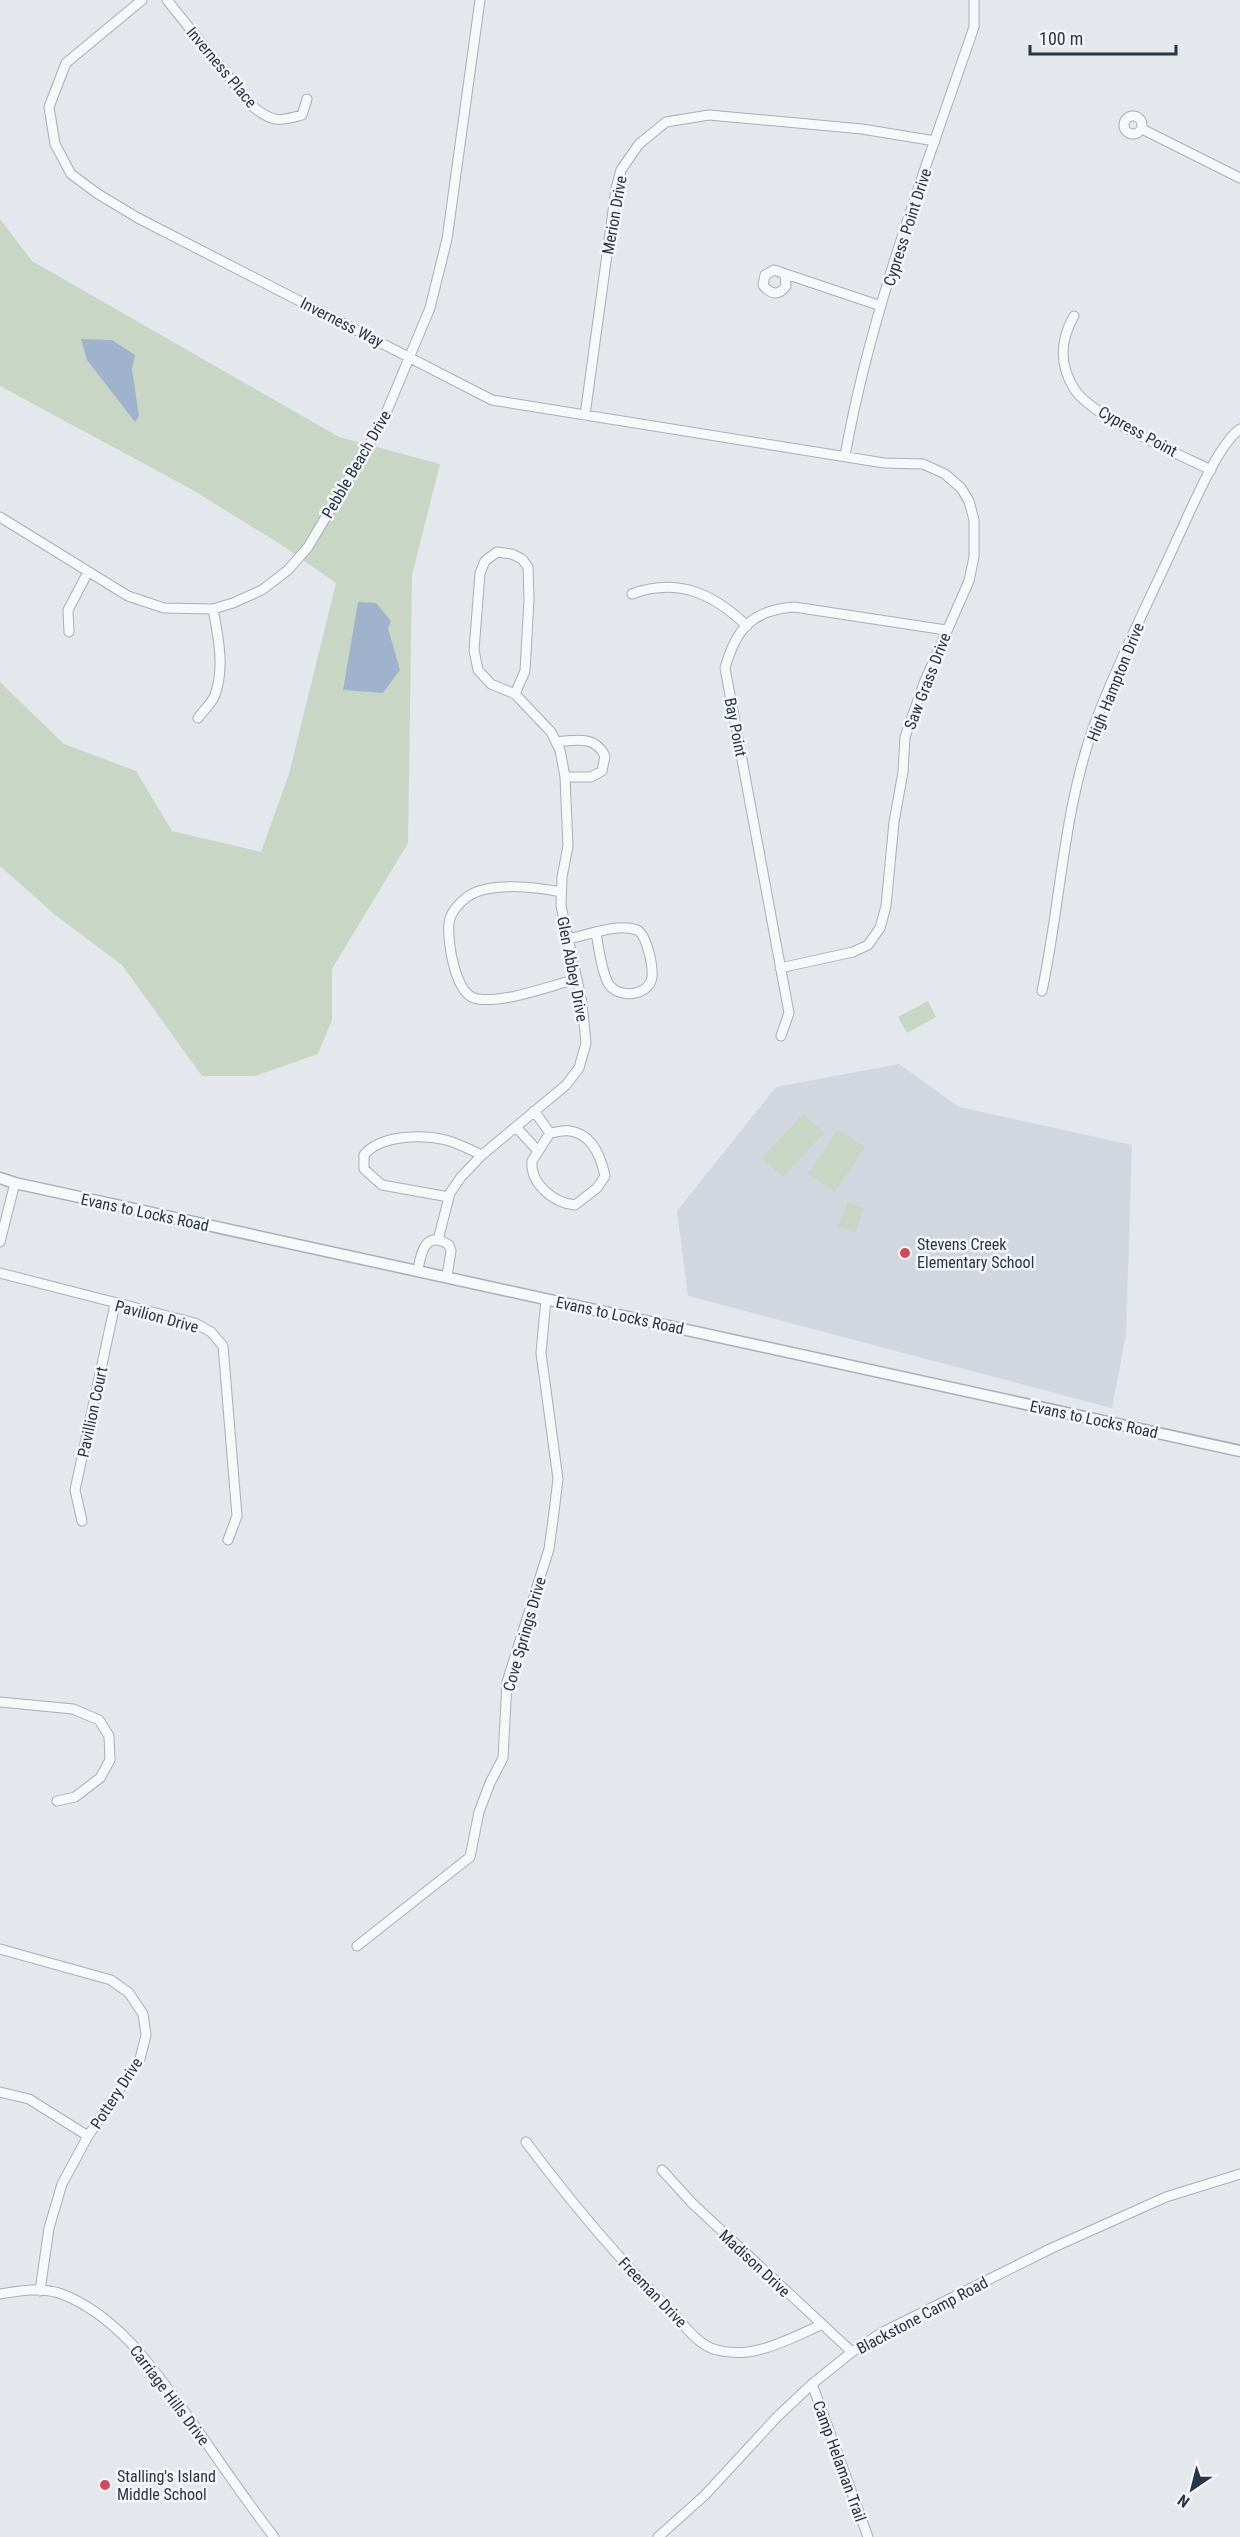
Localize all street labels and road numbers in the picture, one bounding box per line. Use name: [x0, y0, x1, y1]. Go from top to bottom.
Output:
street label: Inverness Place: [182, 23, 261, 112]
street label: Cypress Point Drive: [879, 166, 935, 288]
street label: Merion Drive: [598, 174, 631, 256]
street label: Inverness Way: [297, 293, 387, 352]
street label: Cypress Point: [1095, 402, 1181, 461]
street label: Pebble Beach Drive: [318, 407, 395, 522]
street label: High Hampton Drive: [1083, 620, 1148, 744]
street label: Saw Grass Drive: [900, 630, 955, 732]
street label: Bay Point: [720, 696, 751, 758]
street label: Glen Abbey Drive: [553, 915, 592, 1023]
street label: Evans to Locks Road: [79, 1190, 211, 1235]
street label: Evans to Locks Road: [554, 1293, 686, 1338]
street label: Pavilion Drive: [113, 1296, 201, 1337]
street label: Pavillion Court: [74, 1365, 111, 1459]
street label: Evans to Locks Road: [1028, 1397, 1160, 1442]
street label: Cove Springs Drive: [499, 1575, 550, 1694]
street label: Pottery Drive: [86, 2054, 146, 2132]
street label: Madison Drive: [715, 2226, 794, 2301]
street label: Freeman Drive: [614, 2253, 691, 2331]
street label: Blackstone Camp Road: [853, 2273, 991, 2358]
street label: Carriage Hills Drive: [126, 2341, 214, 2449]
street label: Camp Helaman Trail: [809, 2398, 870, 2524]

